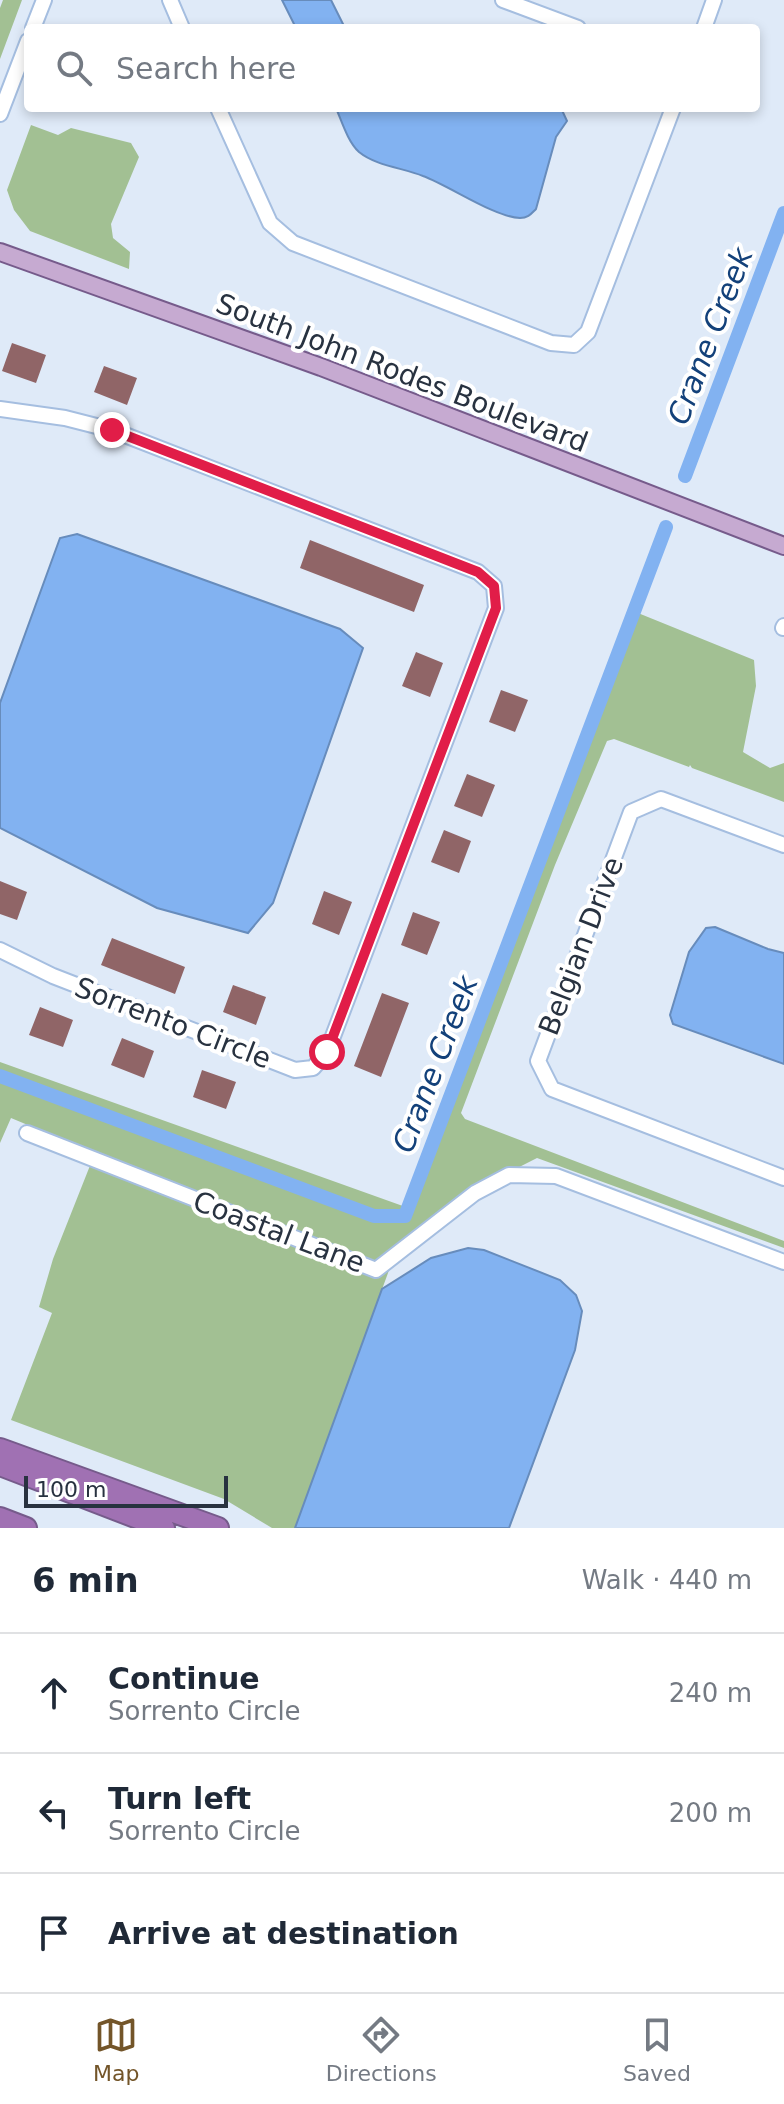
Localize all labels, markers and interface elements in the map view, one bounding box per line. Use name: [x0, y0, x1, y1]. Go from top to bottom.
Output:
search box: [24, 24, 760, 112]
icon: search: [52, 46, 96, 90]
text: Search here: [116, 51, 296, 86]
water label: Crane Creek: [660, 241, 760, 429]
street label: South John Rodes Boulevard: [211, 287, 593, 459]
route end: [94, 412, 130, 448]
street label: Belgian Drive: [532, 852, 630, 1040]
water label: Crane Creek: [385, 969, 485, 1157]
street label: Sorrento Circle: [70, 970, 276, 1076]
route start: [309, 1034, 345, 1070]
street label: Coastal Lane: [189, 1184, 369, 1280]
scale bar: [24, 1472, 228, 1508]
text: 100 m: [36, 1477, 106, 1502]
text: 6 min: [32, 1560, 139, 1600]
text: Walk · 440 m: [582, 1565, 752, 1595]
text: Continue: [108, 1661, 260, 1696]
icon: ahead: [32, 1671, 76, 1715]
text: 240 m: [669, 1678, 752, 1708]
text: Sorrento Circle: [108, 1696, 301, 1726]
text: Turn left: [108, 1781, 251, 1816]
icon: left: [32, 1791, 76, 1835]
text: 200 m: [669, 1798, 752, 1828]
text: Sorrento Circle: [108, 1816, 301, 1846]
icon: arrive: [32, 1911, 76, 1955]
text: Arrive at destination: [108, 1916, 459, 1951]
tab: Map: [93, 2013, 140, 2086]
tab: Directions: [326, 2013, 437, 2086]
tab: Saved: [623, 2013, 691, 2086]

